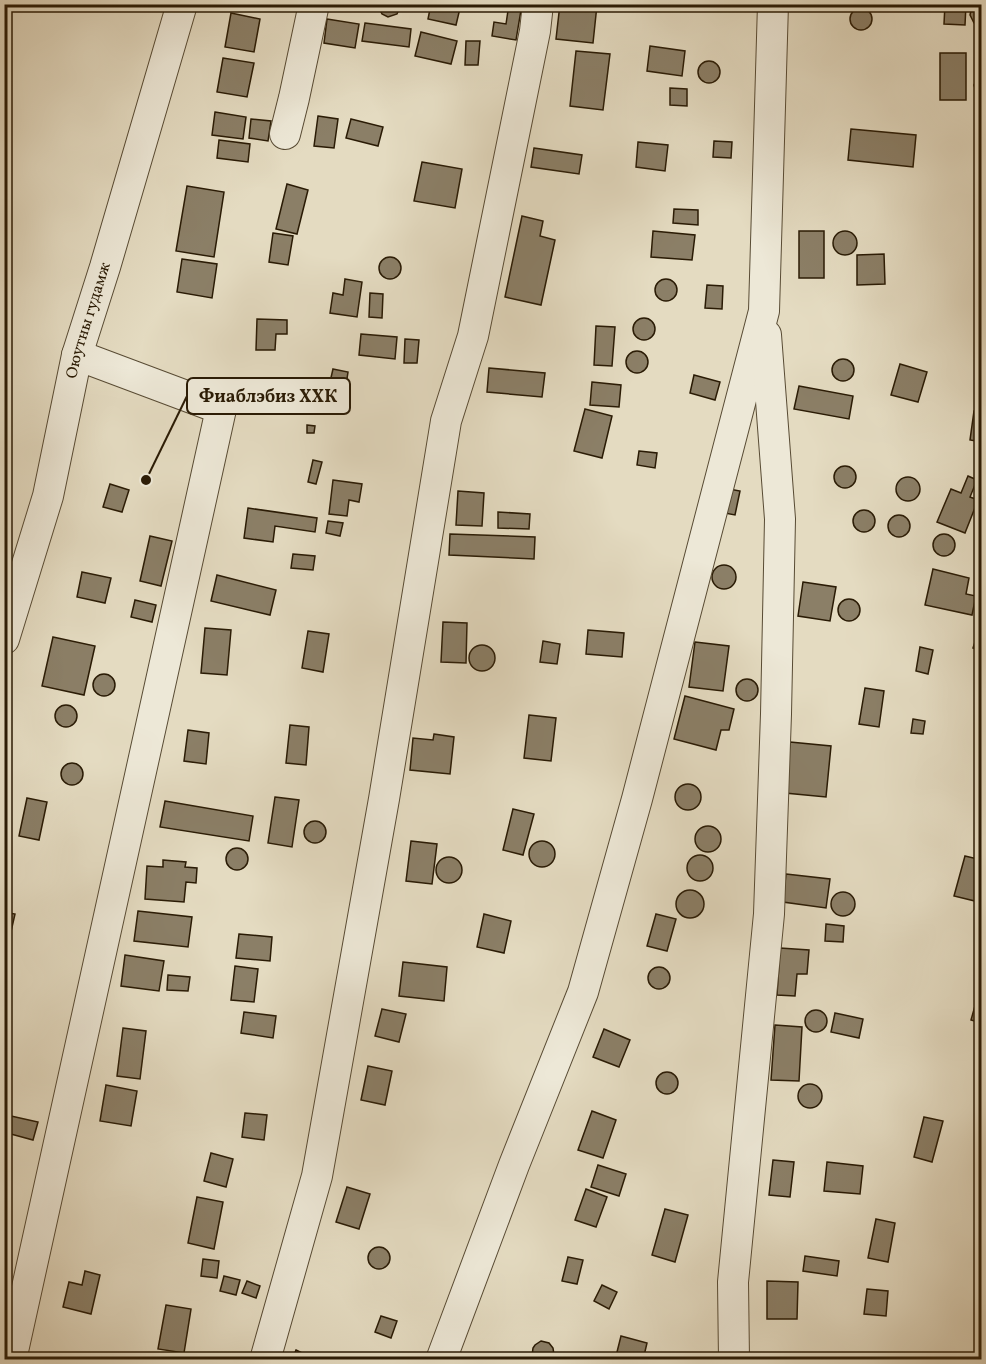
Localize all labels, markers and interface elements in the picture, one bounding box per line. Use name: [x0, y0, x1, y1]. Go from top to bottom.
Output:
street label: Оюутны гудамж: [61, 259, 117, 381]
callout: Фиаблэбиз ХХК: [187, 378, 350, 414]
text: Фиаблэбиз ХХК: [199, 385, 337, 410]

